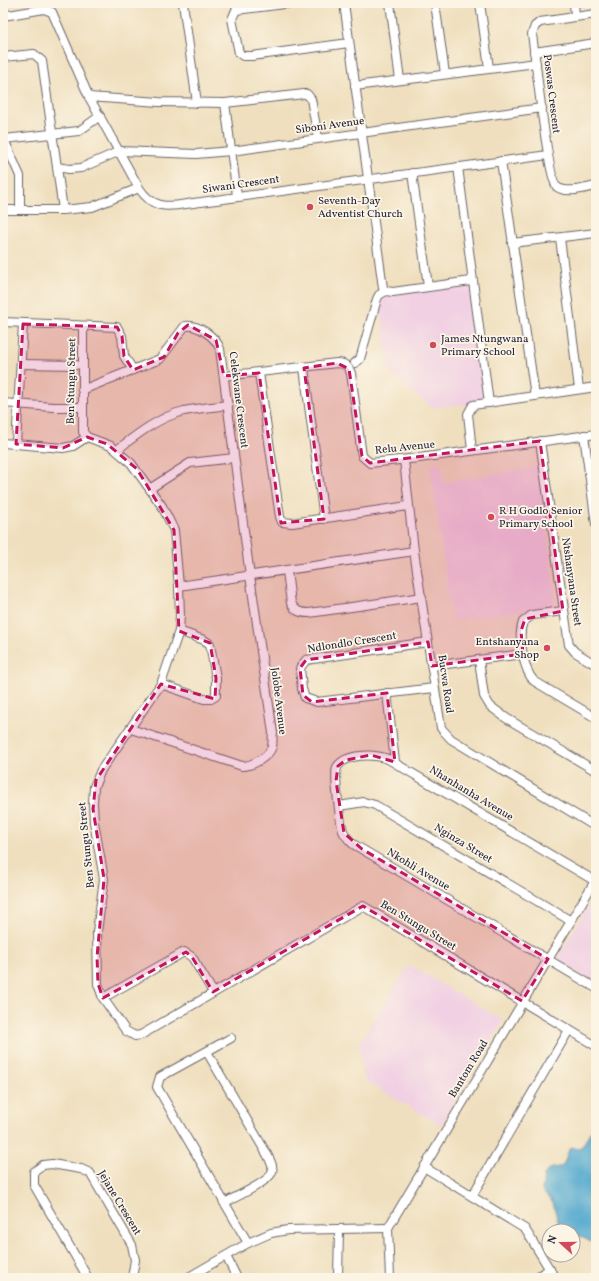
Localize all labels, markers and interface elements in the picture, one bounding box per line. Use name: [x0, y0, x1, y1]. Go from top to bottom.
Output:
street label: Poswas Crescent: [539, 54, 563, 135]
street label: Siboni Avenue: [295, 114, 365, 138]
street label: Siwani Crescent: [201, 172, 281, 198]
place label: Seventh-Day Adventist Church: [318, 194, 403, 222]
marker: Seventh-Day Adventist Church: [305, 202, 315, 212]
place label: James Ntungwana Primary School: [441, 332, 529, 360]
street label: Ben Stungu Street: [64, 338, 80, 424]
marker: James Ntungwana Primary School: [428, 340, 438, 350]
street label: Celekwane Crescent: [225, 351, 251, 449]
street label: Relu Avenue: [374, 437, 436, 459]
place label: R H Godlo Senior Primary School: [499, 504, 583, 532]
marker: R H Godlo Senior Primary School: [486, 512, 496, 522]
street label: Ntshanyana Street: [557, 537, 585, 627]
street label: Ndlondlo Crescent: [306, 629, 398, 657]
place label: Entshanyana Shop: [476, 635, 540, 663]
marker: Entshanyana Shop: [542, 643, 552, 653]
street label: Bucwa Road: [433, 654, 457, 714]
street label: Jolobe Avenue: [266, 666, 290, 736]
street label: Nhanhanha Avenue: [426, 763, 516, 825]
street label: Ben Stungu Street: [75, 801, 99, 889]
street label: Nginza Street: [431, 821, 495, 867]
street label: Nkohli Avenue: [384, 845, 452, 895]
street label: Ben Stungu Street: [377, 897, 459, 955]
street label: Bantom Road: [446, 1037, 492, 1101]
street label: Jejane Crescent: [94, 1168, 144, 1239]
north arrow: [541, 1223, 581, 1263]
text: N: [545, 1234, 561, 1246]

